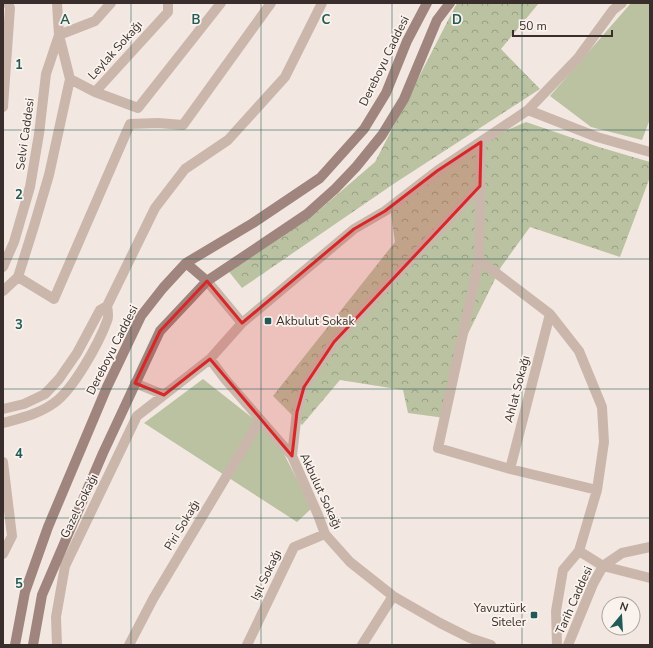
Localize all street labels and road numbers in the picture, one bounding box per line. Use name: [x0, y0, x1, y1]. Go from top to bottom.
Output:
street label: Dereboyu Caddesi: [355, 13, 413, 109]
street label: Leylak Sokağı: [84, 17, 146, 83]
street label: Selvi Caddesi: [12, 97, 38, 171]
street label: Dereboyu Caddesi: [82, 302, 142, 398]
street label: Ahlat Sokağı: [500, 354, 534, 424]
street label: Akbulut Sokağı: [296, 450, 346, 532]
street label: Gazel Sokağı: [57, 471, 101, 541]
street label: Piri Sokağı: [161, 497, 203, 553]
street label: Işıl Sokağı: [247, 547, 285, 603]
street label: Tarih Caddesi: [552, 563, 596, 637]

